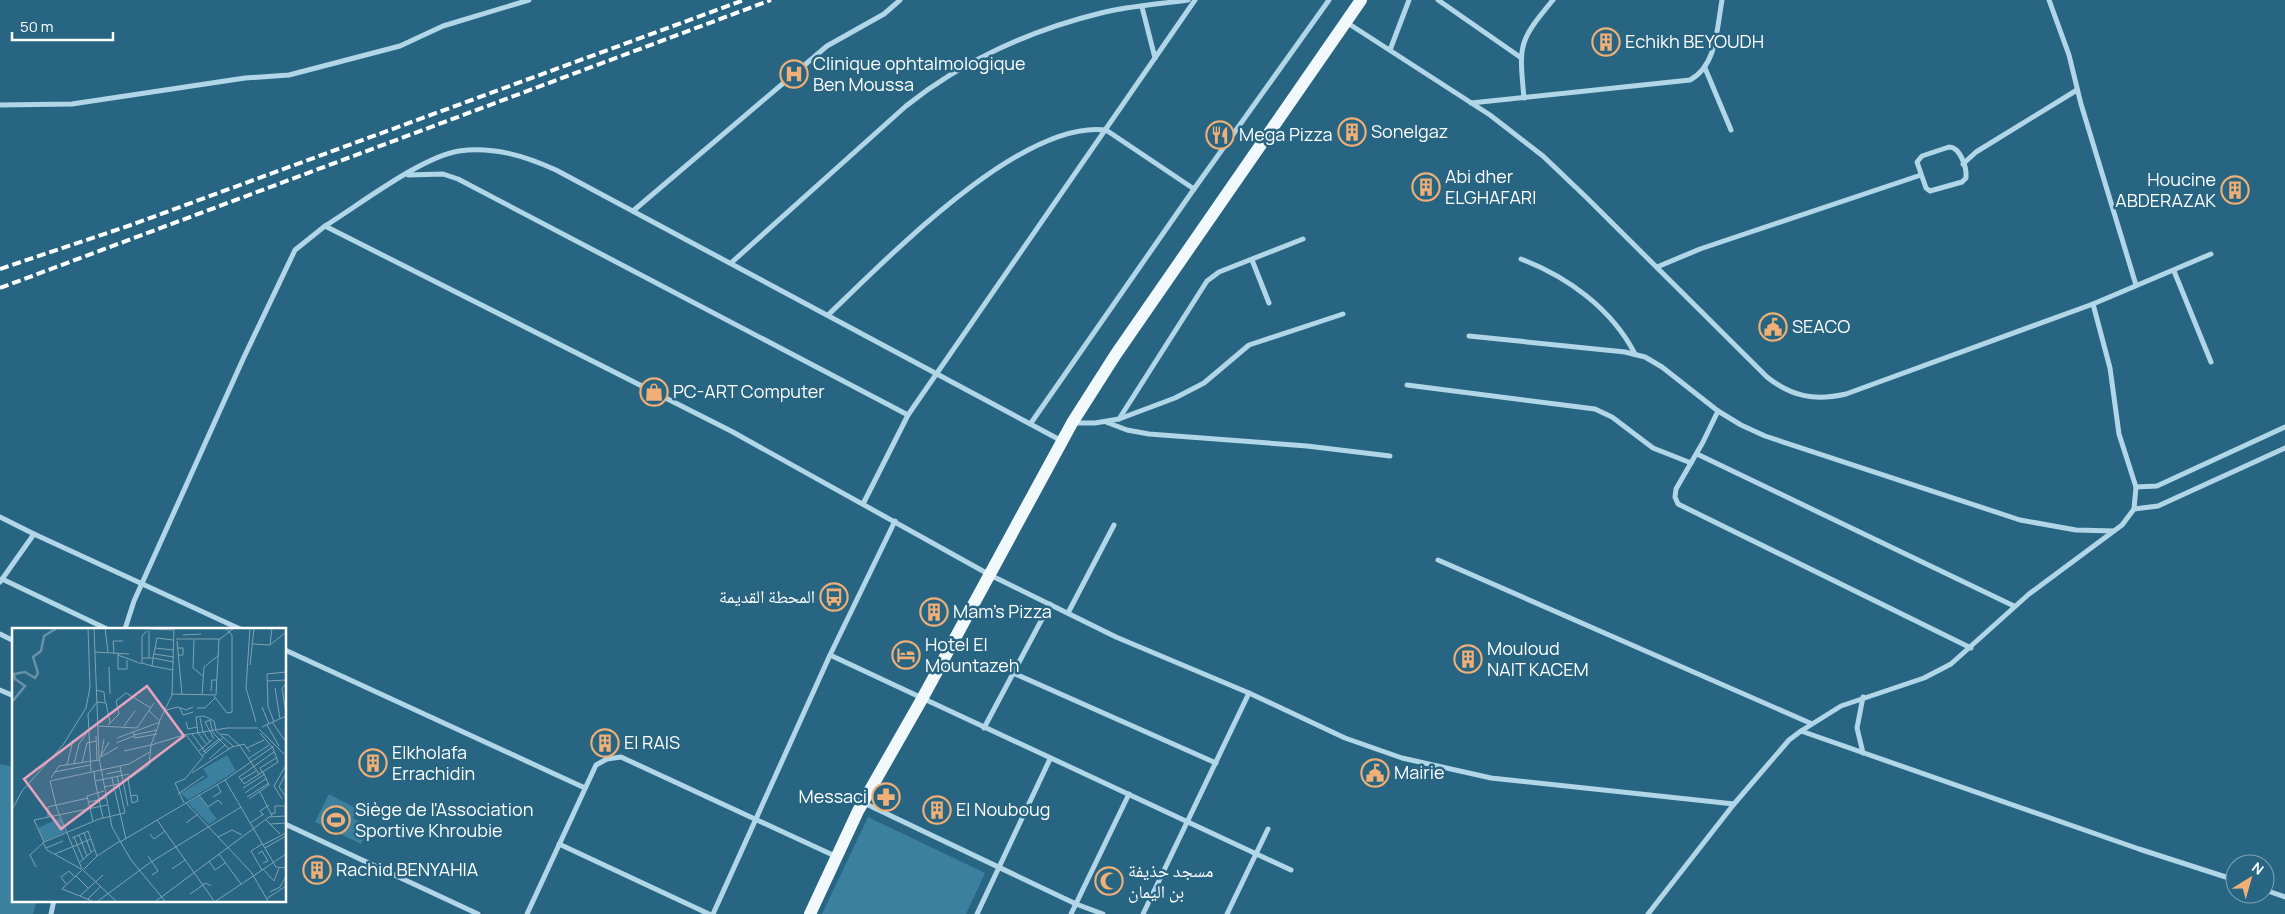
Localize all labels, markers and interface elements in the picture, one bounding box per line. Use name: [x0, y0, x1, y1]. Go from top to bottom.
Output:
scale bar: [12, 10, 114, 42]
text: 50 m: [20, 16, 54, 37]
building icon: Echikh BEYOUDH: [1591, 27, 1621, 57]
place label: Echikh BEYOUDH: [1625, 29, 1764, 53]
place label: Clinique ophtalmologique Ben Moussa: [813, 51, 1026, 96]
hospital icon: Clinique ophtalmologique Ben Moussa: [779, 59, 809, 89]
building icon: Sonelgaz: [1337, 117, 1367, 147]
place label: Sonelgaz: [1371, 119, 1448, 143]
restaurant icon: Mega Pizza: [1205, 120, 1235, 150]
place label: Mega Pizza: [1239, 122, 1333, 146]
place label: Abi dher ELGHAFARI: [1445, 164, 1536, 209]
place label: Houcine ABDERAZAK: [2115, 167, 2216, 212]
building icon: Abi dher ELGHAFARI: [1411, 172, 1441, 202]
building icon: Houcine ABDERAZAK: [2220, 175, 2250, 205]
public building icon: SEACO: [1758, 312, 1788, 342]
place label: SEACO: [1792, 314, 1850, 338]
shop icon: PC-ART Computer: [639, 377, 669, 407]
place label: PC-ART Computer: [673, 379, 825, 403]
bus stop icon: المحطة القديمة: [819, 582, 849, 612]
place label: المحطة القديمة: [719, 584, 815, 608]
building icon: Mam's Pizza: [919, 597, 949, 627]
place label: Mam's Pizza: [953, 599, 1052, 623]
inset map: [12, 628, 286, 902]
place label: Hotel El Mountazeh: [925, 632, 1019, 677]
place label: Mouloud NAIT KACEM: [1487, 636, 1589, 681]
hotel icon: Hotel El Mountazeh: [891, 640, 921, 670]
building icon: Mouloud NAIT KACEM: [1453, 644, 1483, 674]
building icon: El RAIS: [590, 728, 620, 758]
place label: El RAIS: [624, 730, 680, 754]
place label: Elkholafa Errachidin: [392, 740, 475, 785]
building icon: Elkholafa Errachidin: [358, 748, 388, 778]
public building icon: Mairie: [1360, 758, 1390, 788]
place label: Mairie: [1394, 760, 1445, 784]
pharmacy icon: Messaci: [871, 782, 901, 812]
place label: Messaci: [799, 784, 867, 808]
building icon: El Nouboug: [922, 795, 952, 825]
place label: Siège de l'Association Sportive Khroubie: [355, 797, 533, 842]
place label: El Nouboug: [956, 797, 1050, 821]
sports icon: Siège de l'Association Sportive Khroubie: [321, 805, 351, 835]
north arrow: [2225, 854, 2275, 904]
building icon: Rachid BENYAHIA: [302, 855, 332, 885]
place label: Rachid BENYAHIA: [336, 857, 479, 881]
place label: مسجد حذيفة بن اليمان: [1128, 858, 1214, 903]
text: N: [2248, 858, 2268, 879]
mosque icon: مسجد حذيفة بن اليمان: [1094, 866, 1124, 896]

